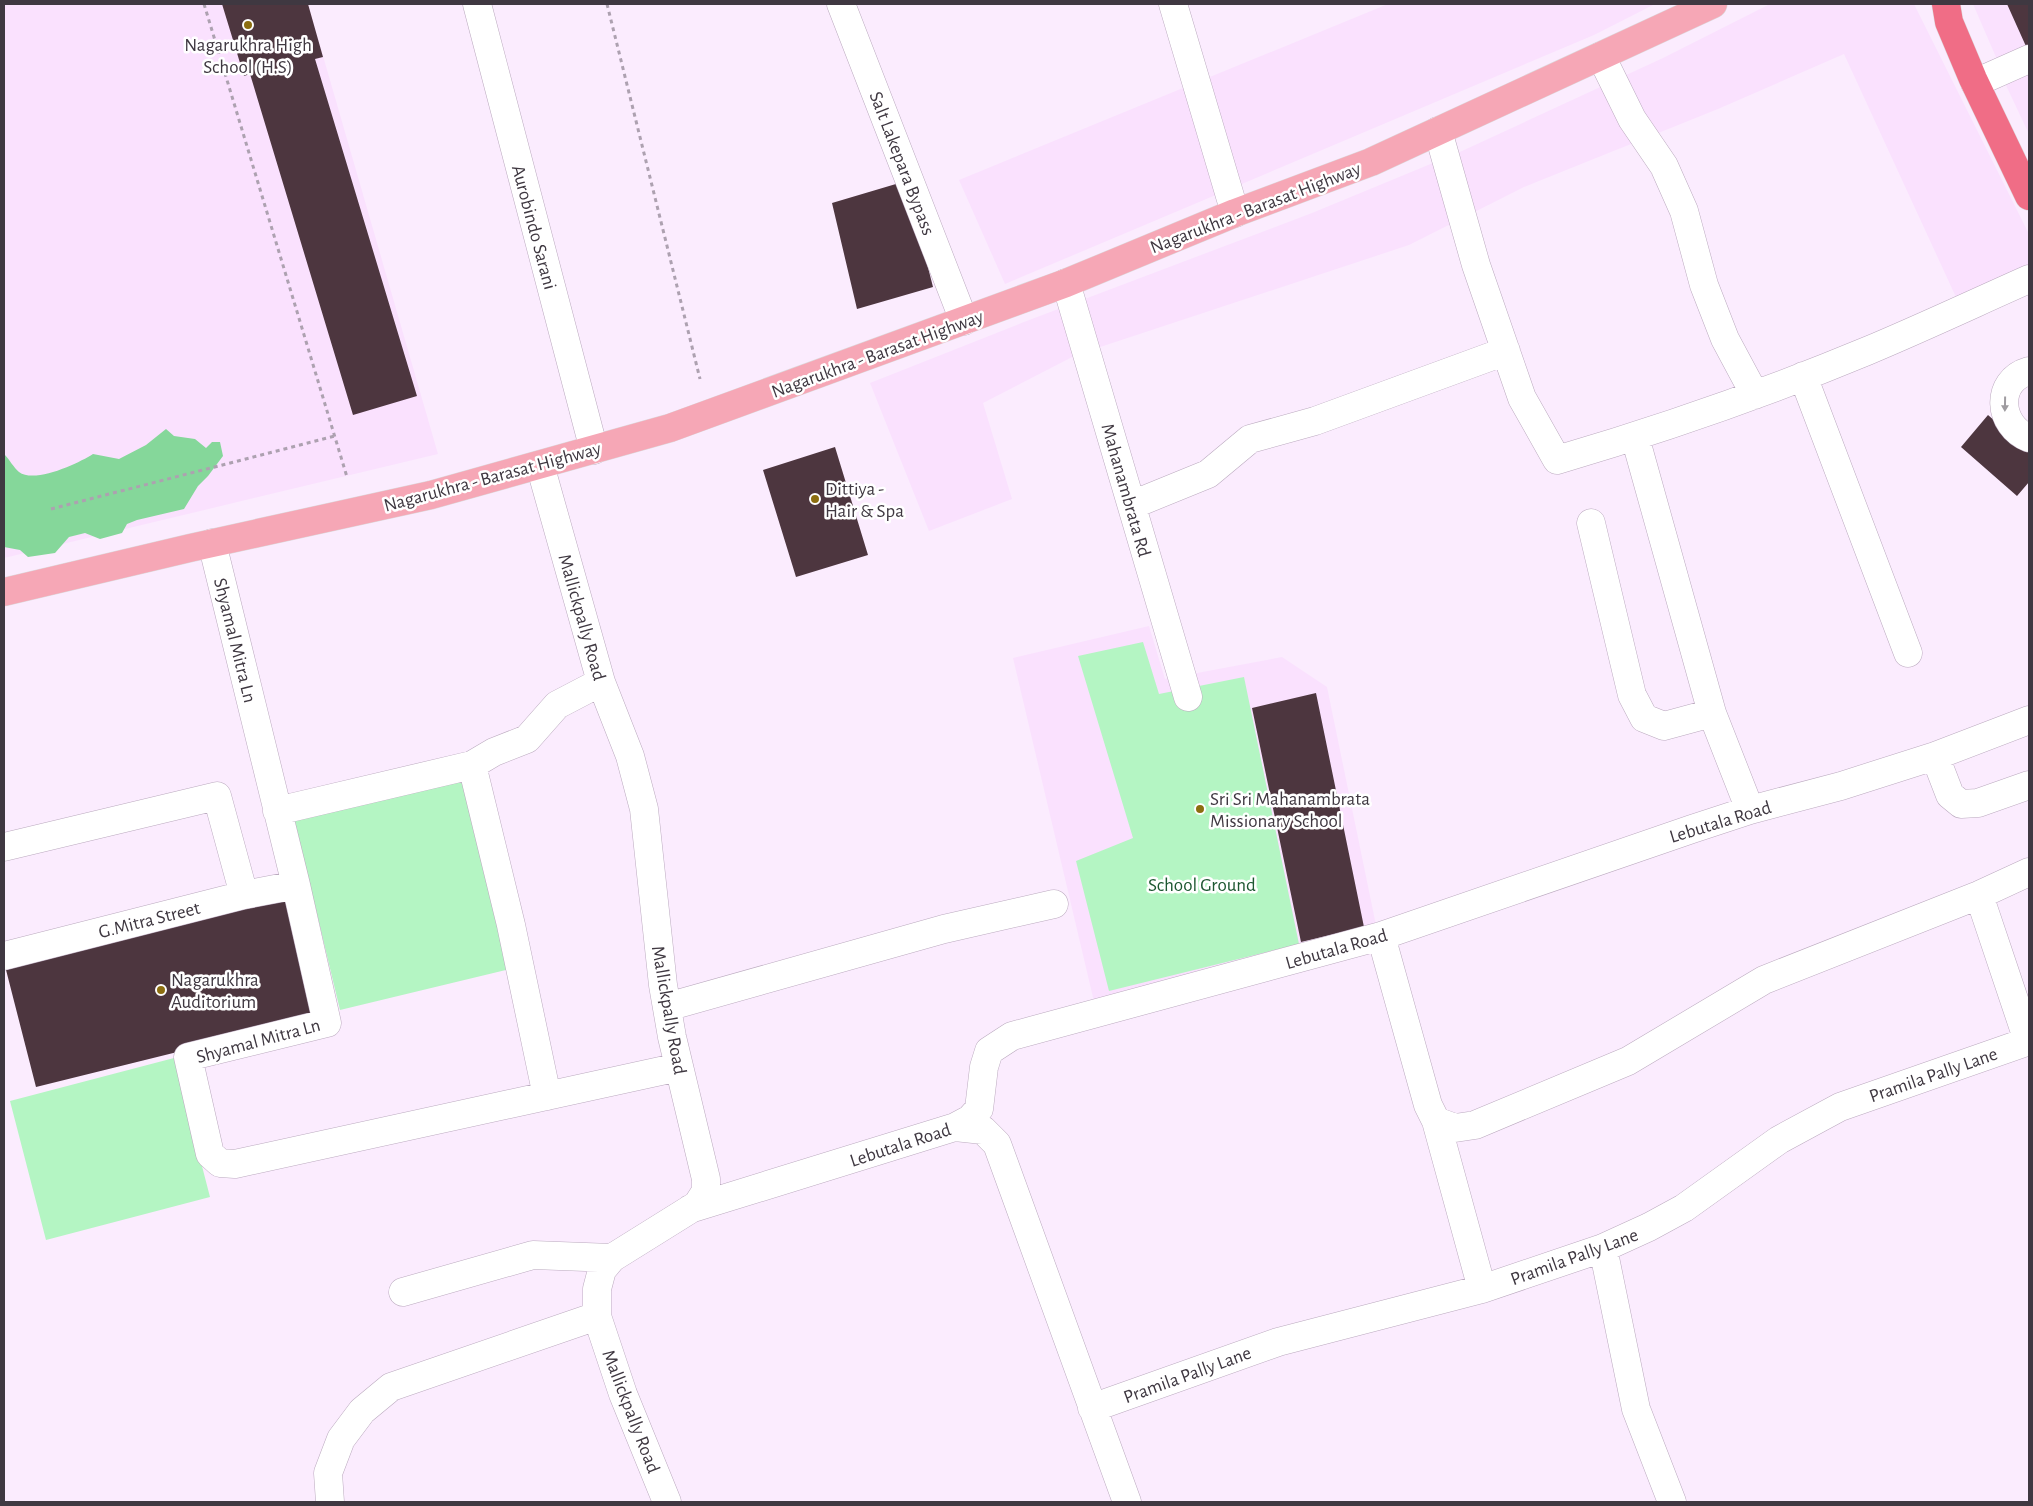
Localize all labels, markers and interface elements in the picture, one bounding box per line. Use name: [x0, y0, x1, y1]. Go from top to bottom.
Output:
marker: Nagarukhra High School (H.S): [242, 19, 254, 31]
place label: Nagarukhra High School (H.S): [184, 36, 312, 77]
street label: Salt Lakepara Bypass: [865, 89, 938, 238]
street label: Nagarukhra - Barasat Highway: [1148, 159, 1364, 257]
street label: Aurobindo Sarani: [508, 163, 559, 292]
street label: Nagarukhra - Barasat Highway: [769, 307, 986, 402]
one-way arrow: [2001, 397, 2009, 413]
street label: Mahanambrata Rd: [1097, 422, 1154, 559]
street label: Nagarukhra - Barasat Highway: [382, 439, 603, 516]
place label: Dittiya - Hair & Spa: [825, 480, 904, 521]
marker: Dittiya - Hair & Spa: [809, 493, 821, 505]
street label: Mallickpally Road: [554, 552, 609, 683]
street label: Shyamal Mitra Ln: [210, 576, 259, 705]
place label: Sri Sri Mahanambrata Missionary School: [1210, 790, 1370, 831]
street label: Lebutala Road: [1667, 798, 1774, 847]
marker: Sri Sri Mahanambrata Missionary School: [1194, 803, 1206, 815]
park label: School Ground: [1148, 876, 1256, 895]
street label: G.Mitra Street: [97, 899, 202, 942]
street label: Lebutala Road: [1283, 926, 1390, 973]
street label: Mallickpally Road: [648, 944, 689, 1076]
place label: Nagarukhra Auditorium: [171, 971, 259, 1012]
marker: Nagarukhra Auditorium: [155, 984, 167, 996]
street label: Shyamal Mitra Ln: [194, 1016, 323, 1067]
street label: Pramila Pally Lane: [1867, 1045, 2000, 1106]
street label: Lebutala Road: [848, 1120, 954, 1171]
street label: Pramila Pally Lane: [1508, 1226, 1641, 1289]
street label: Pramila Pally Lane: [1121, 1344, 1254, 1407]
street label: Mallickpally Road: [598, 1347, 663, 1476]

